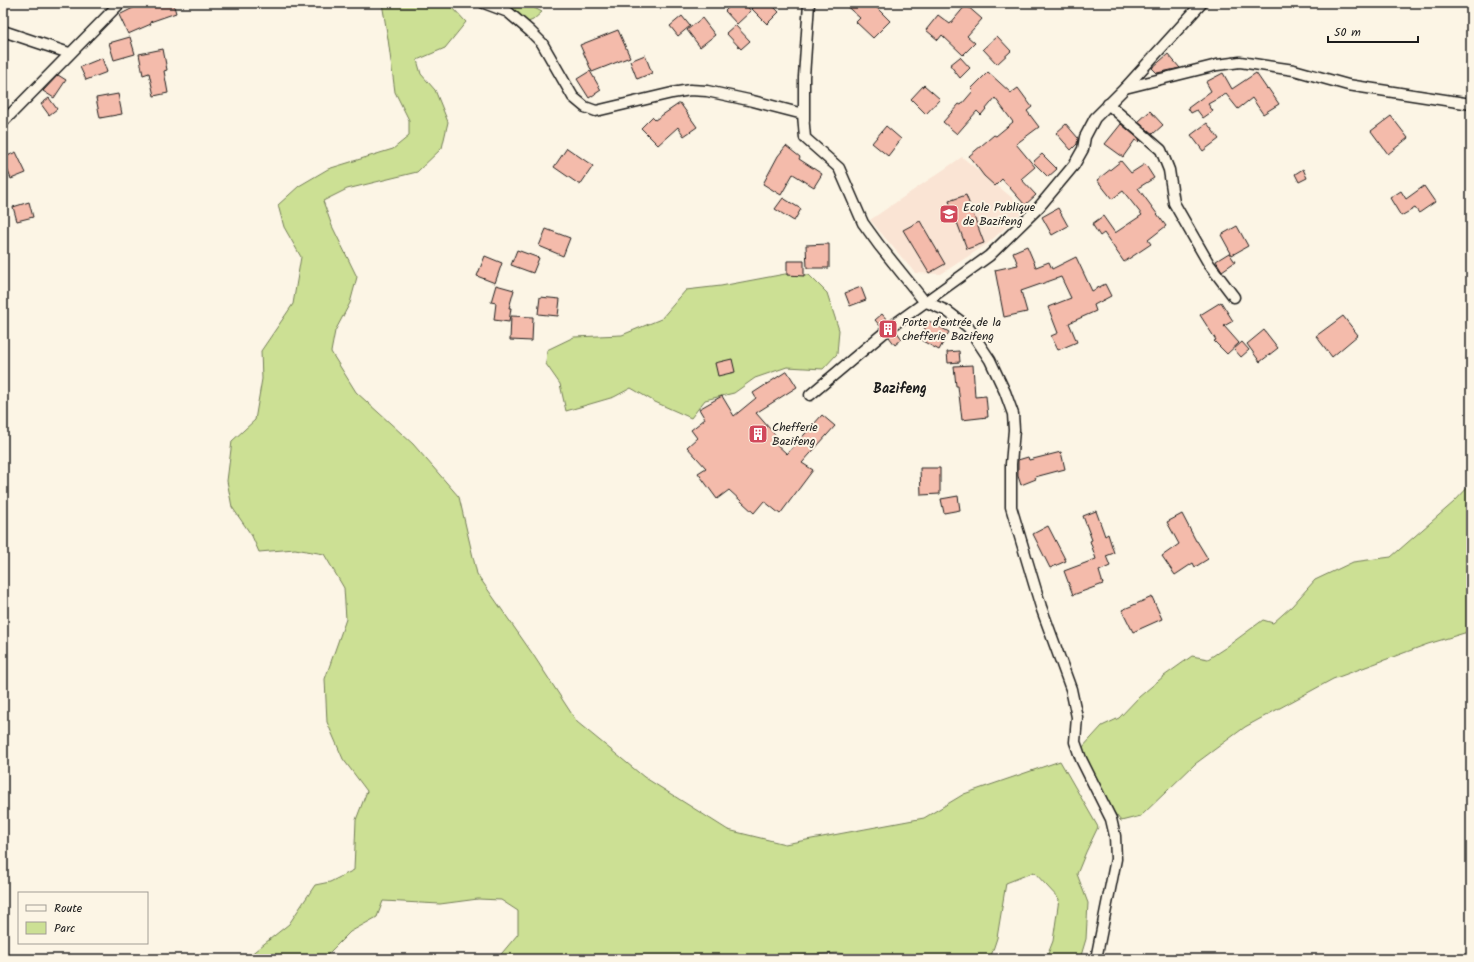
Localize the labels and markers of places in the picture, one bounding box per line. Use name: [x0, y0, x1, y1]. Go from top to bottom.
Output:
place label: Ecole Publique de Bazifeng: [963, 198, 1036, 231]
school or university icon: Ecole Publique de Bazifeng: [938, 203, 960, 225]
place label: Porte d'entrée de la chefferie Bazifeng: [902, 313, 1002, 346]
building icon: Porte d'entrée de la chefferie Bazifeng: [877, 318, 899, 340]
place label: Chefferie Bazifeng: [772, 418, 818, 451]
building icon: Chefferie Bazifeng: [747, 423, 769, 445]

